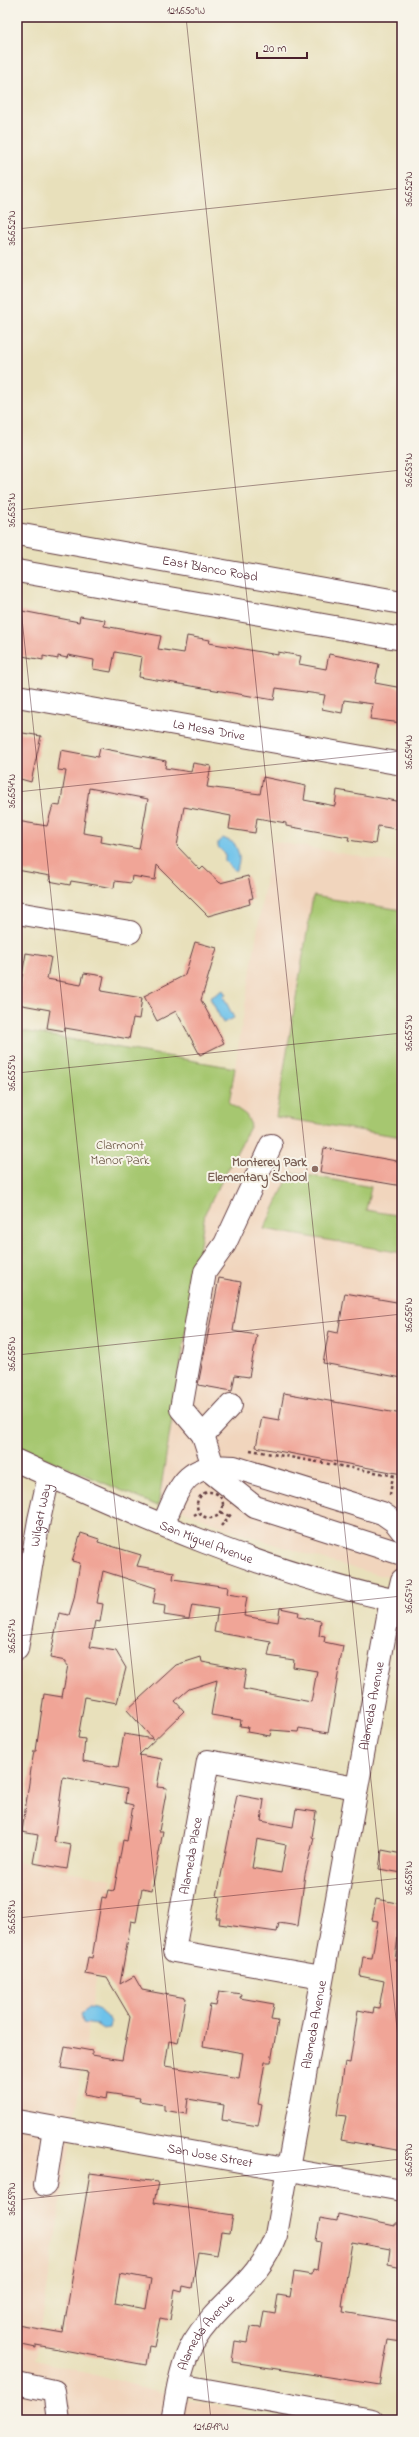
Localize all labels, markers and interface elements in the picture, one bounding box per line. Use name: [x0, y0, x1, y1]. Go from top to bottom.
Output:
text: 121.650°W: [167, 4, 205, 19]
scale bar: [257, 34, 307, 60]
text: 20 m: [263, 40, 286, 58]
text: 36.652°N: [402, 171, 417, 207]
text: 36.652°N: [5, 210, 20, 246]
text: 36.653°N: [402, 453, 417, 487]
text: 36.653°N: [5, 493, 20, 527]
street label: East Blanco Road: [161, 551, 260, 587]
street label: La Mesa Drive: [171, 714, 247, 746]
text: 36.654°N: [402, 735, 417, 769]
text: 36.654°N: [5, 774, 20, 808]
text: 36.655°N: [402, 1015, 417, 1051]
text: 36.655°N: [5, 1055, 20, 1091]
park label: Clarmont Manor Park: [91, 1136, 150, 1170]
place label: Monterey Park Elementary School: [207, 1153, 307, 1189]
marker: Monterey Park Elementary School: [310, 1164, 320, 1174]
text: 36.656°N: [402, 1297, 417, 1332]
text: 36.656°N: [5, 1336, 20, 1371]
street label: Wilgart Way: [25, 1482, 57, 1548]
street label: San Miguel Avenue: [157, 1515, 256, 1569]
text: 36.657°N: [402, 1579, 417, 1613]
text: 36.657°N: [5, 1619, 20, 1653]
street label: Alameda Avenue: [354, 1660, 389, 1752]
street label: Alameda Place: [175, 1815, 207, 1896]
text: 36.658°N: [402, 1861, 417, 1895]
text: 36.658°N: [5, 1900, 20, 1934]
street label: Alameda Avenue: [297, 1979, 331, 2071]
street label: San Jose Street: [166, 2139, 255, 2173]
text: 36.659°N: [402, 2143, 417, 2177]
text: 36.659°N: [5, 2182, 20, 2216]
street label: Alameda Avenue: [173, 2290, 239, 2373]
text: 121.649°W: [193, 2420, 229, 2435]

